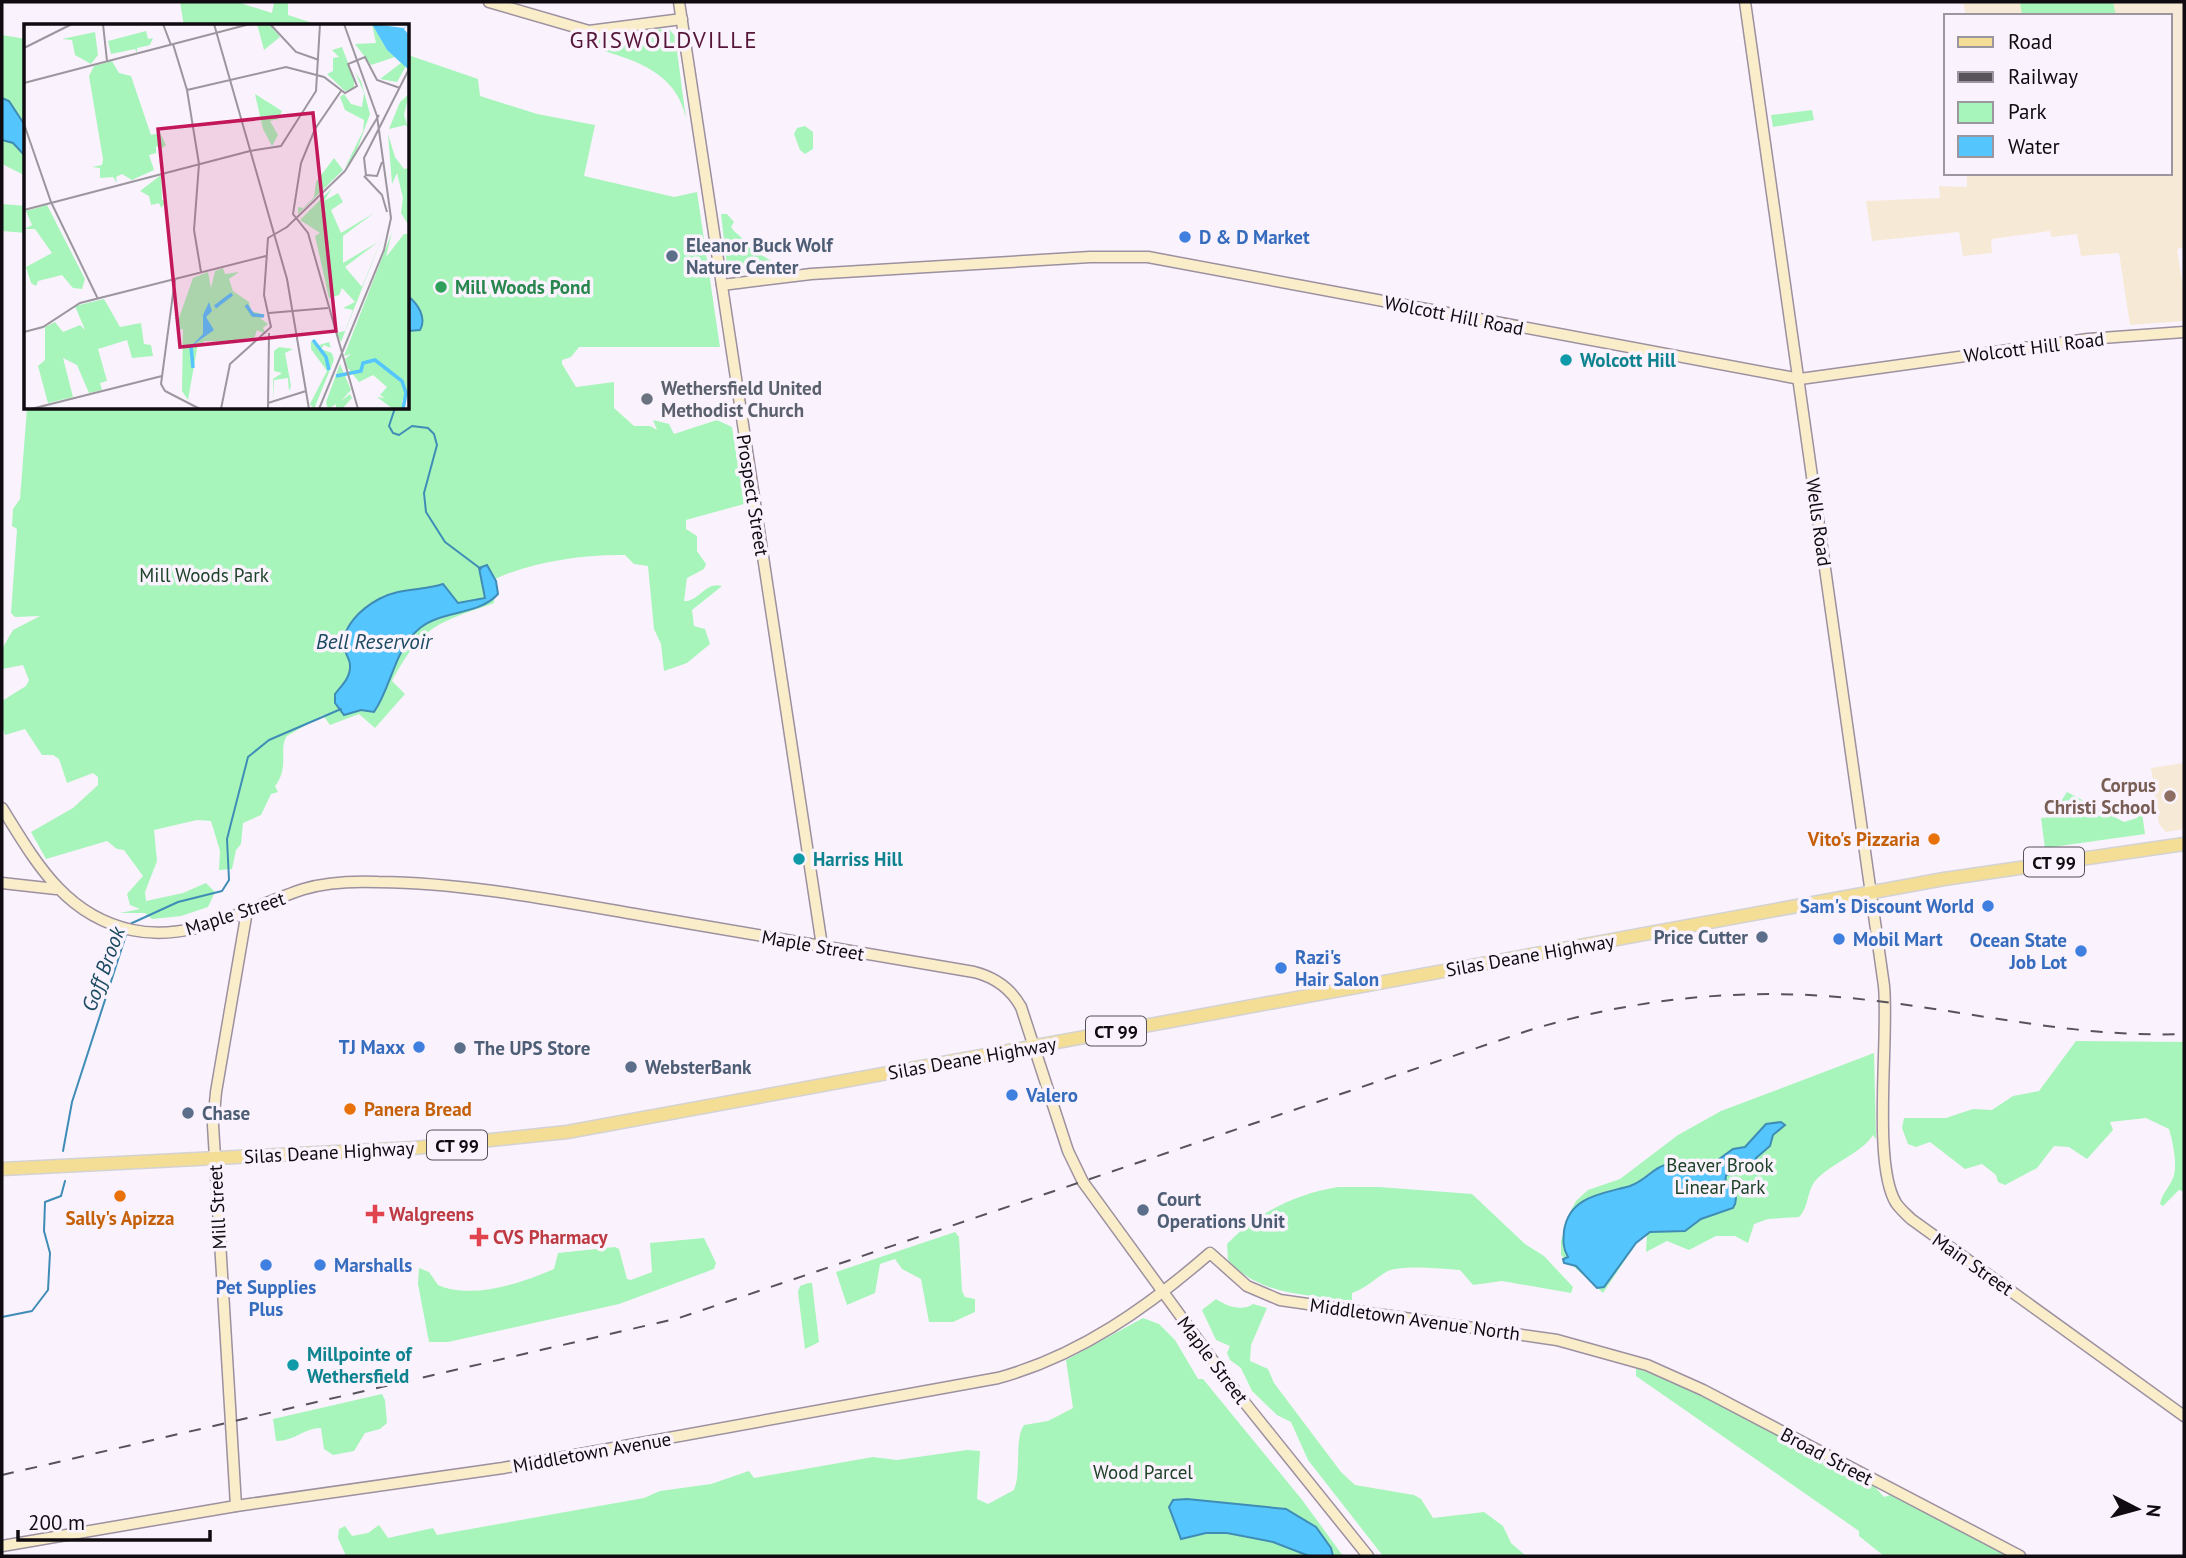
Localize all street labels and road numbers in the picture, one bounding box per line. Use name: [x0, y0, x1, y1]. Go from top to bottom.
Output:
street label: Wolcott Hill Road: [1382, 290, 1526, 340]
street label: Wolcott Hill Road: [1962, 326, 2106, 368]
street label: Prospect Street: [732, 432, 775, 558]
street label: Wells Road: [1801, 476, 1837, 568]
road number: CT 99: [2024, 848, 2084, 876]
street label: Maple Street: [182, 885, 288, 940]
street label: Maple Street: [760, 924, 867, 966]
street label: Silas Deane Highway: [1444, 928, 1616, 982]
road number: CT 99: [1086, 1016, 1146, 1046]
street label: Silas Deane Highway: [886, 1031, 1058, 1085]
road number: CT 99: [427, 1130, 487, 1160]
street label: Silas Deane Highway: [243, 1136, 415, 1168]
street label: Mill Street: [203, 1163, 231, 1250]
street label: Main Street: [1928, 1227, 2019, 1301]
street label: Middletown Avenue North: [1308, 1292, 1522, 1346]
street label: Maple Street: [1172, 1311, 1254, 1409]
street label: Broad Street: [1777, 1422, 1878, 1491]
street label: Middletown Avenue: [511, 1426, 673, 1478]

